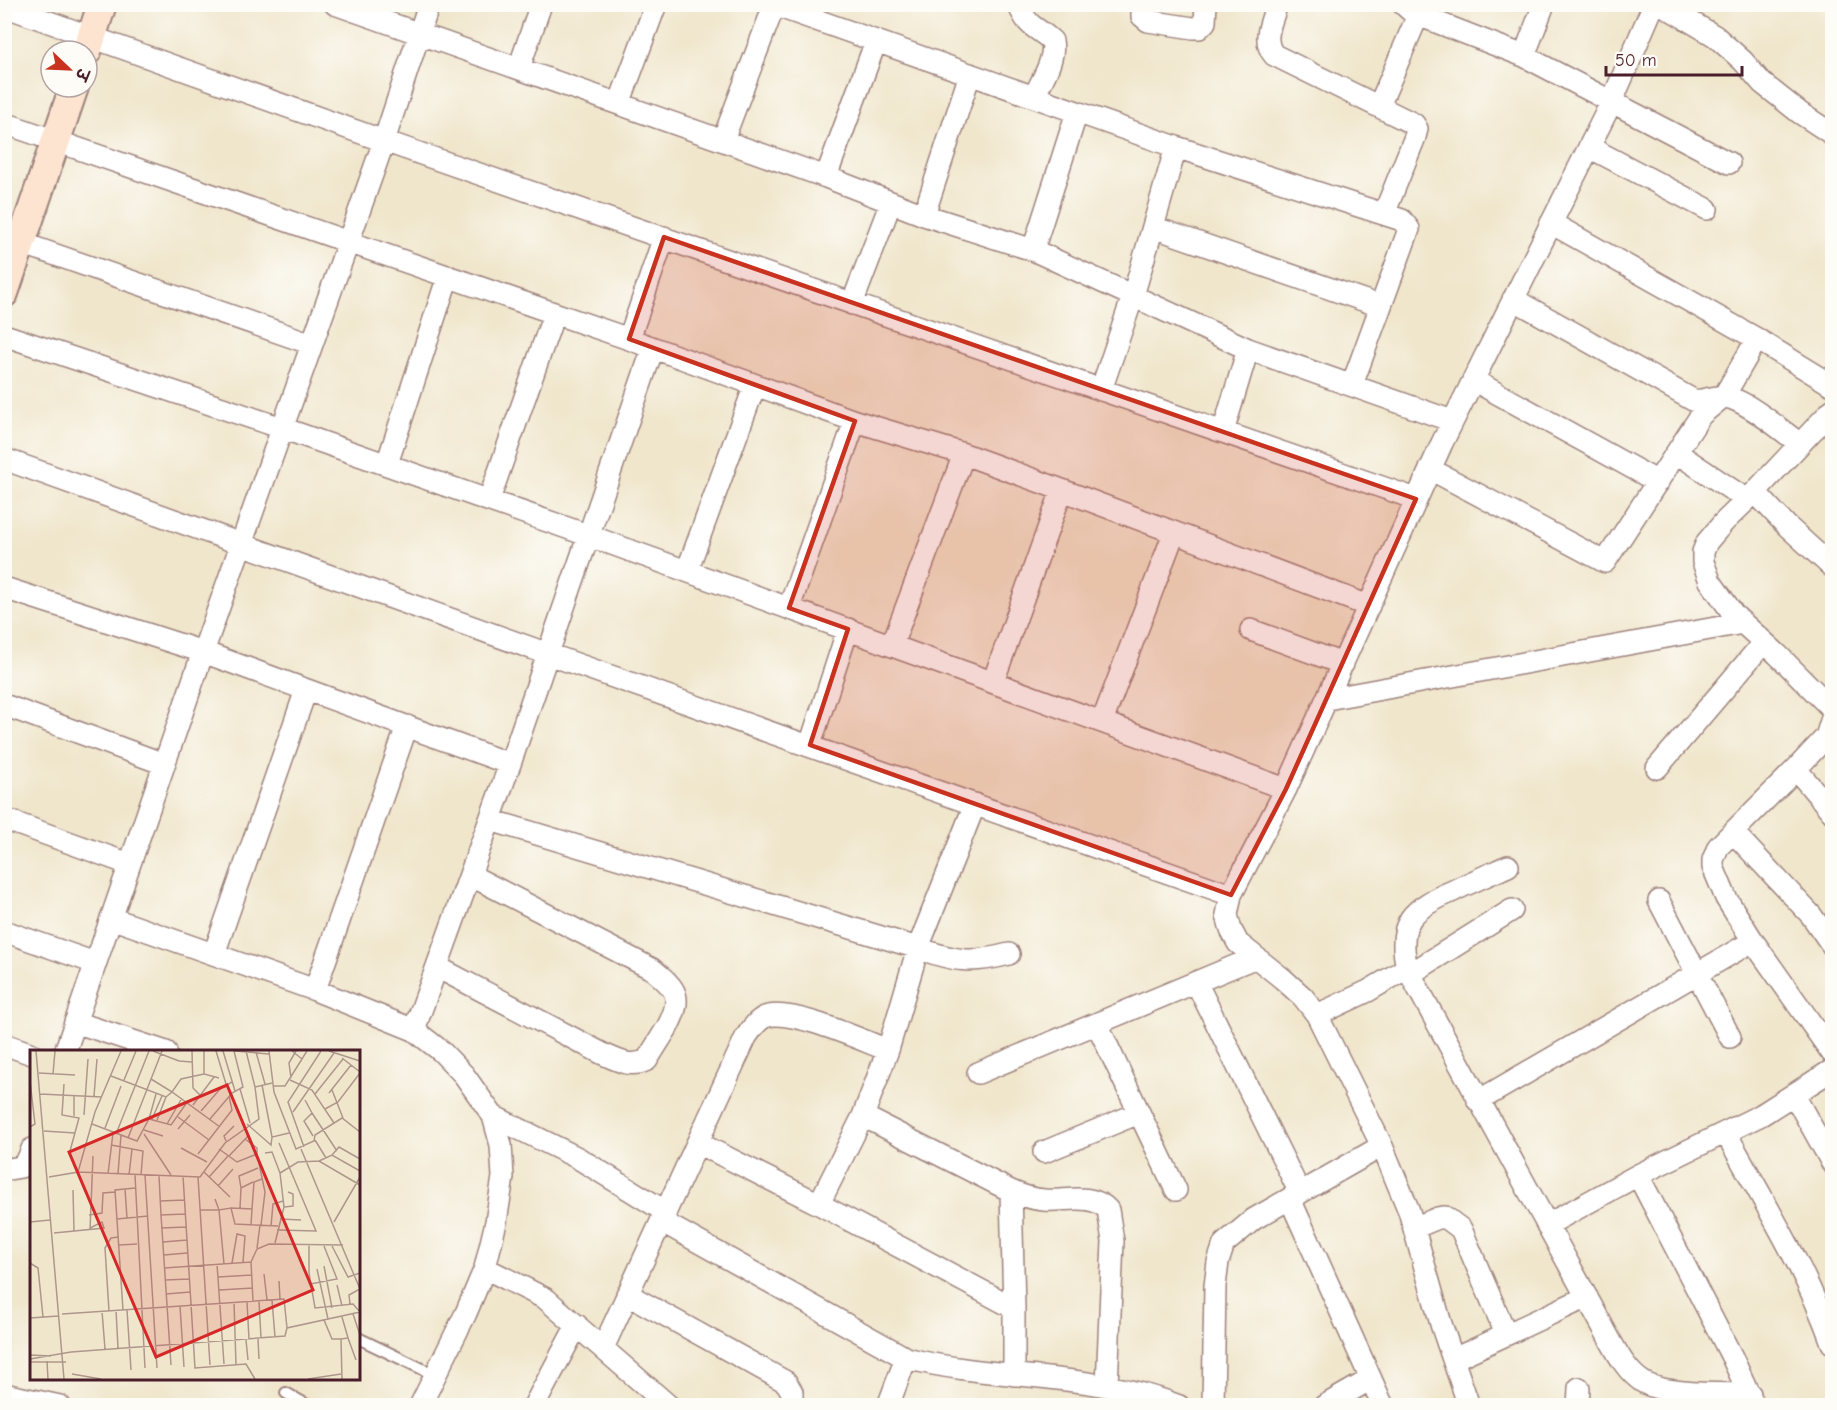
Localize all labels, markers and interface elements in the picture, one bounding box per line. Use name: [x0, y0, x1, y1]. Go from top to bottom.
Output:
north arrow: [39, 39, 99, 99]
scale bar: [1606, 39, 1742, 77]
text: 50 m: [1615, 50, 1657, 71]
text: उ: [71, 64, 93, 84]
inset map: [30, 1050, 360, 1380]

